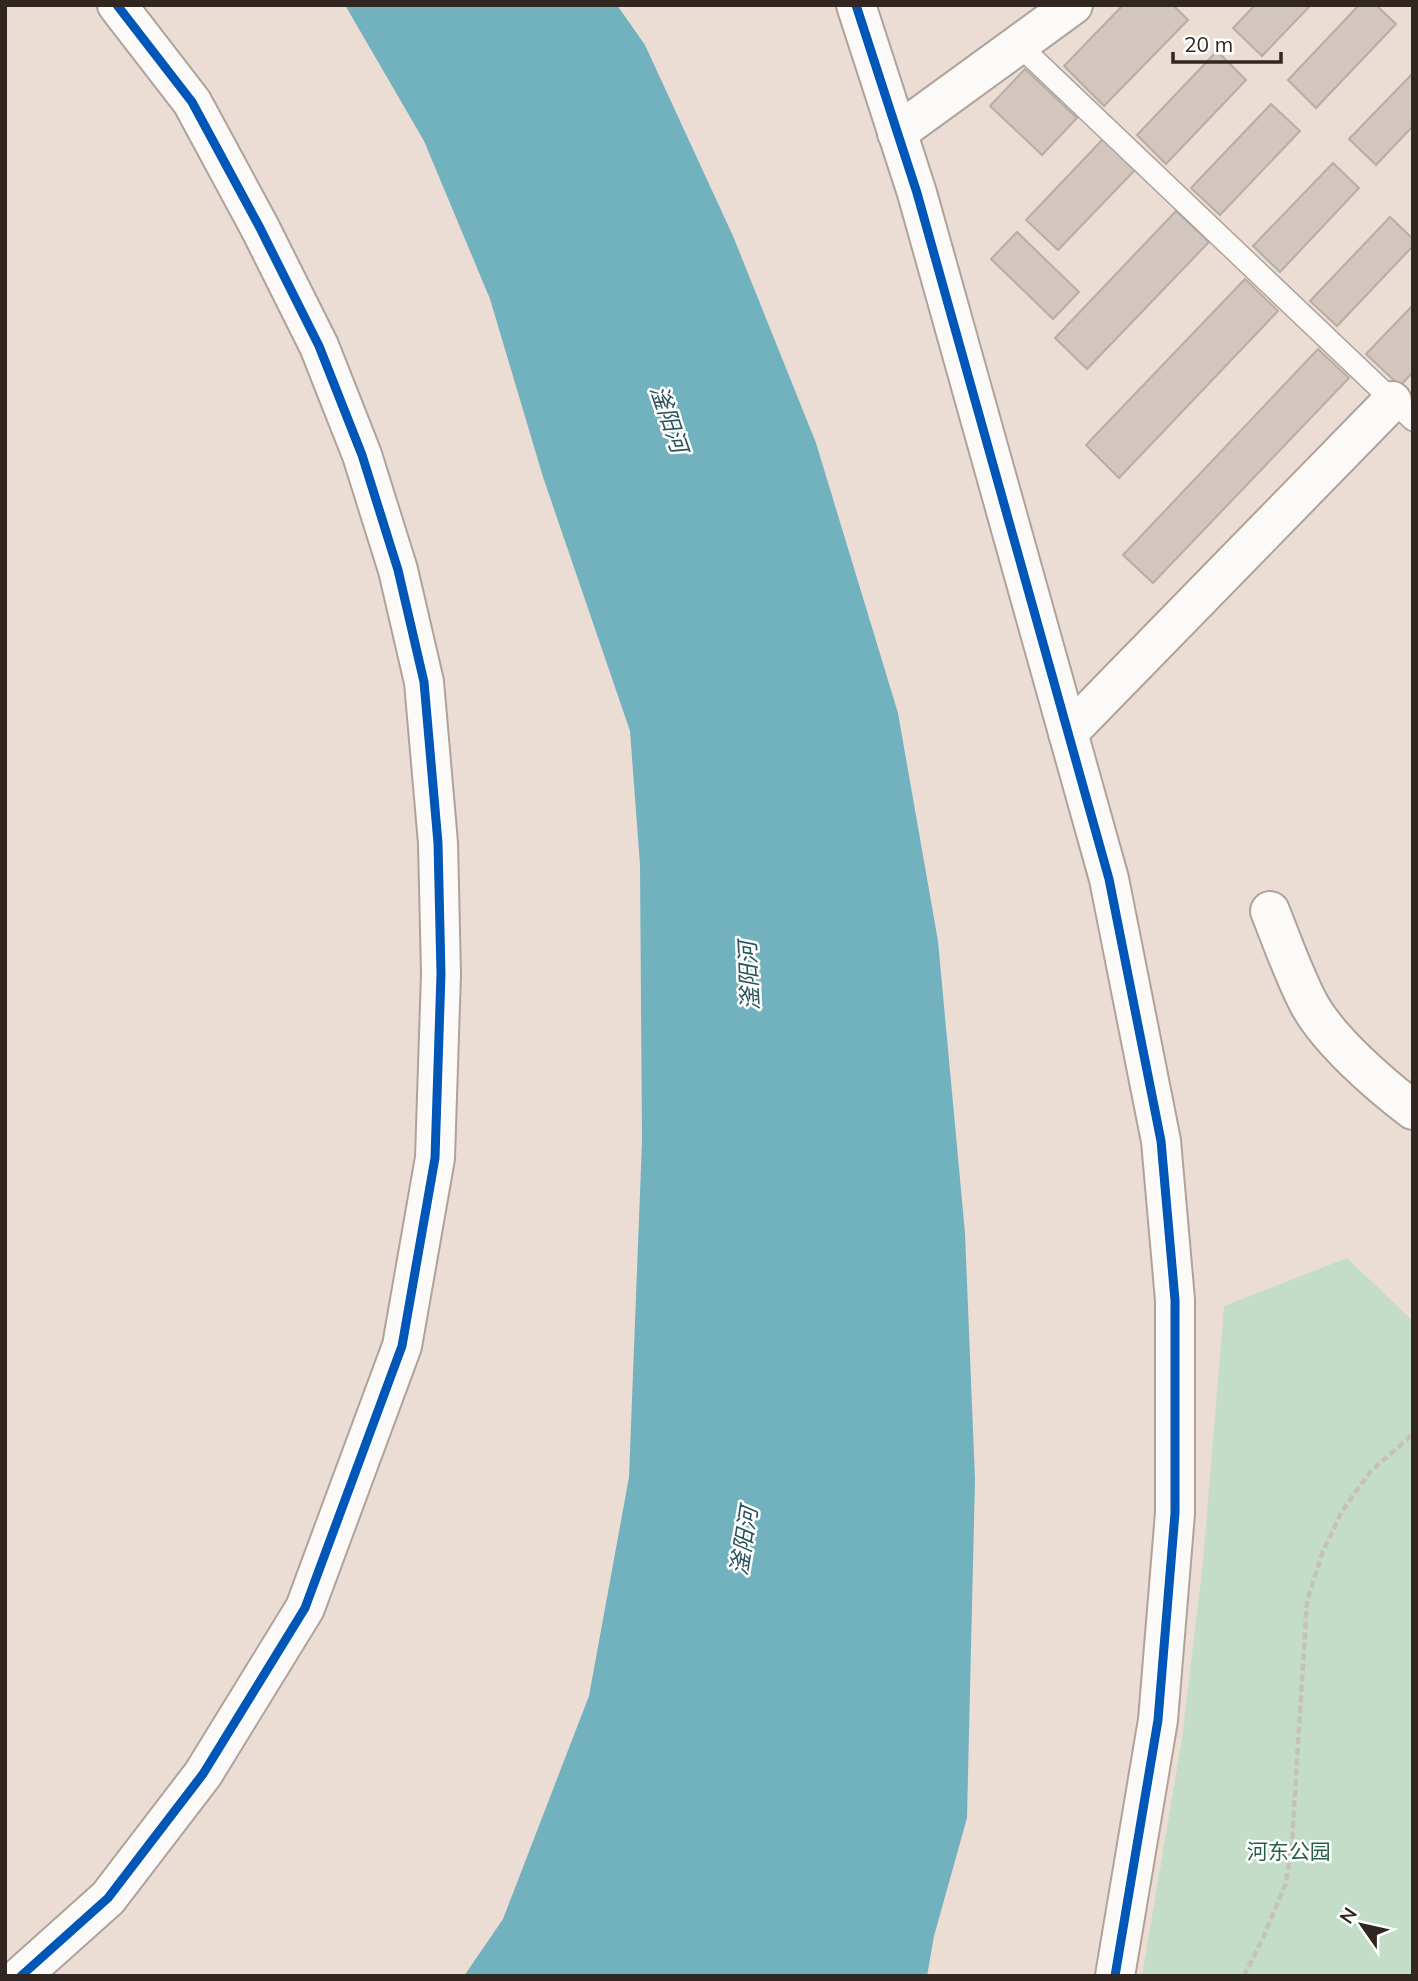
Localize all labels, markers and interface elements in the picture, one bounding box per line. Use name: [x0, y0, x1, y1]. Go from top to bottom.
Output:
scale bar: [1173, 21, 1282, 65]
text: 20 m: [1184, 31, 1233, 57]
water label: 滏阳河: [645, 381, 696, 460]
water label: 滏阳河: [732, 937, 765, 1011]
water label: 滏阳河: [724, 1501, 764, 1577]
park label: 河东公园: [1247, 1838, 1331, 1864]
north arrow: [1327, 1890, 1397, 1960]
text: N: [1334, 1903, 1362, 1928]

